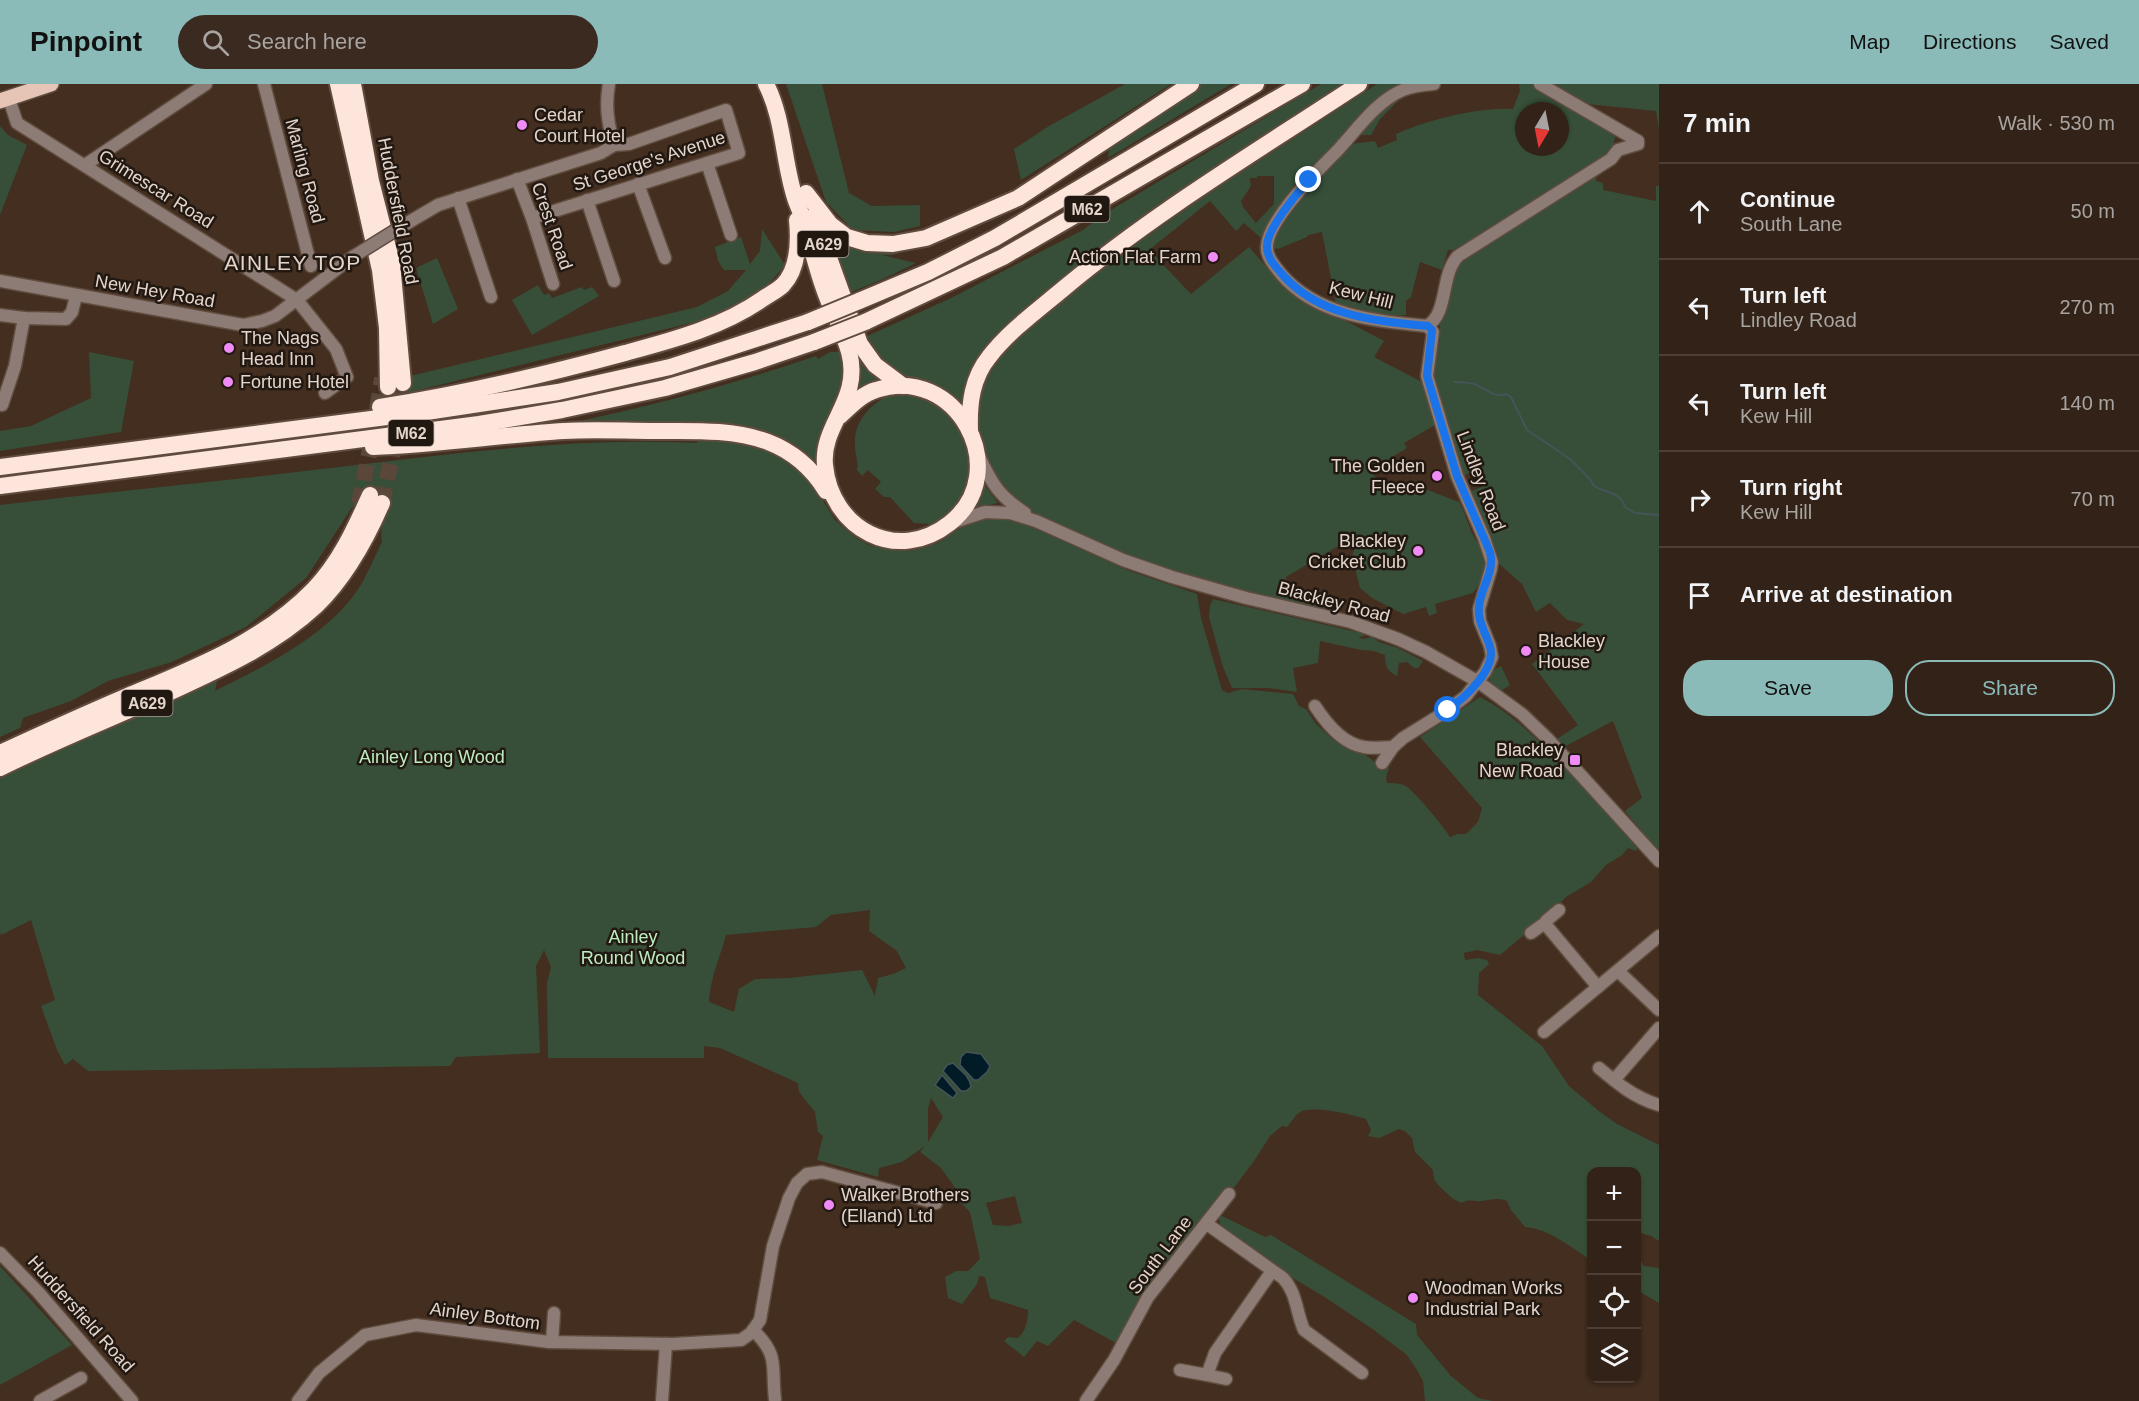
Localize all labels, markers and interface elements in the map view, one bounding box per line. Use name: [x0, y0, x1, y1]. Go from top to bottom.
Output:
search box: [178, 15, 598, 69]
text: Pinpoint: [30, 26, 142, 57]
icon: search: [199, 26, 232, 59]
text: Search here: [247, 29, 367, 54]
text: Map: [1849, 30, 1890, 53]
text: Directions: [1923, 30, 2016, 53]
text: Saved: [2049, 30, 2109, 53]
north arrow: [1515, 102, 1569, 156]
place label: Cedar Court Hotel: [534, 105, 625, 146]
text: 7 min: [1683, 108, 1751, 138]
text: Walk · 530 m: [1998, 112, 2115, 134]
street label: Marling Road: [281, 117, 329, 225]
marker: Cedar Court Hotel: [515, 118, 529, 132]
street label: St George's Avenue: [570, 127, 728, 195]
street label: Huddersfield Road: [374, 136, 422, 286]
street label: Grimescar Road: [95, 146, 217, 232]
route end: [1295, 166, 1321, 192]
street label: Crest Road: [528, 180, 576, 272]
text: Continue: [1740, 187, 1835, 212]
icon: ahead: [1683, 195, 1716, 228]
road number: M62: [1064, 196, 1110, 222]
text: 50 m: [2071, 200, 2115, 222]
text: South Lane: [1740, 213, 1842, 235]
road number: A629: [798, 231, 848, 257]
place label: Action Flat Farm: [1069, 247, 1201, 267]
marker: Action Flat Farm: [1206, 250, 1220, 264]
district label: AINLEY TOP: [224, 251, 362, 274]
street label: New Hey Road: [94, 271, 216, 311]
street label: Kew Hill: [1327, 277, 1395, 313]
text: Turn left: [1740, 283, 1826, 308]
icon: left: [1683, 291, 1716, 324]
text: 270 m: [2059, 296, 2115, 318]
text: Lindley Road: [1740, 309, 1857, 331]
place label: The Nags Head Inn: [241, 328, 319, 369]
marker: The Nags Head Inn: [222, 341, 236, 355]
place label: Fortune Hotel: [240, 372, 349, 392]
marker: Fortune Hotel: [221, 375, 235, 389]
text: Turn left: [1740, 379, 1826, 404]
icon: left: [1683, 387, 1716, 420]
text: 140 m: [2059, 392, 2115, 414]
text: Kew Hill: [1740, 405, 1812, 427]
road number: M62: [388, 420, 434, 446]
street label: Lindley Road: [1453, 428, 1509, 534]
place label: The Golden Fleece: [1331, 456, 1425, 497]
marker: The Golden Fleece: [1430, 469, 1444, 483]
text: Turn right: [1740, 475, 1842, 500]
icon: right: [1683, 483, 1716, 516]
text: 70 m: [2071, 488, 2115, 510]
text: Kew Hill: [1740, 501, 1812, 523]
place label: Blackley Cricket Club: [1308, 531, 1406, 572]
marker: Blackley Cricket Club: [1411, 544, 1425, 558]
street label: Blackley Road: [1276, 577, 1392, 627]
icon: arrive: [1683, 579, 1716, 612]
text: Arrive at destination: [1740, 582, 1953, 607]
place label: Blackley House: [1538, 631, 1605, 672]
marker: Blackley House: [1519, 644, 1533, 658]
button: Save: [1683, 660, 1893, 716]
button: Share: [1905, 660, 2115, 716]
road number: A629: [122, 690, 172, 716]
route start: [1434, 696, 1460, 722]
place label: Blackley New Road: [1479, 740, 1563, 781]
park label: Ainley Long Wood: [359, 747, 505, 767]
marker: Blackley New Road: [1568, 753, 1582, 767]
park label: Ainley Round Wood: [581, 927, 685, 968]
map controls: [1587, 1167, 1641, 1383]
button: +: [1587, 1167, 1641, 1221]
place label: Walker Brothers (Elland) Ltd: [841, 1185, 969, 1226]
marker: Walker Brothers (Elland) Ltd: [822, 1198, 836, 1212]
street label: South Lane: [1124, 1212, 1196, 1298]
button: −: [1587, 1221, 1641, 1275]
street label: Huddersfield Road: [24, 1252, 138, 1376]
button: locate: [1587, 1275, 1641, 1329]
place label: Woodman Works Industrial Park: [1425, 1278, 1562, 1319]
marker: Woodman Works Industrial Park: [1406, 1291, 1420, 1305]
street label: Ainley Bottom: [429, 1298, 541, 1334]
button: layers: [1587, 1329, 1641, 1383]

